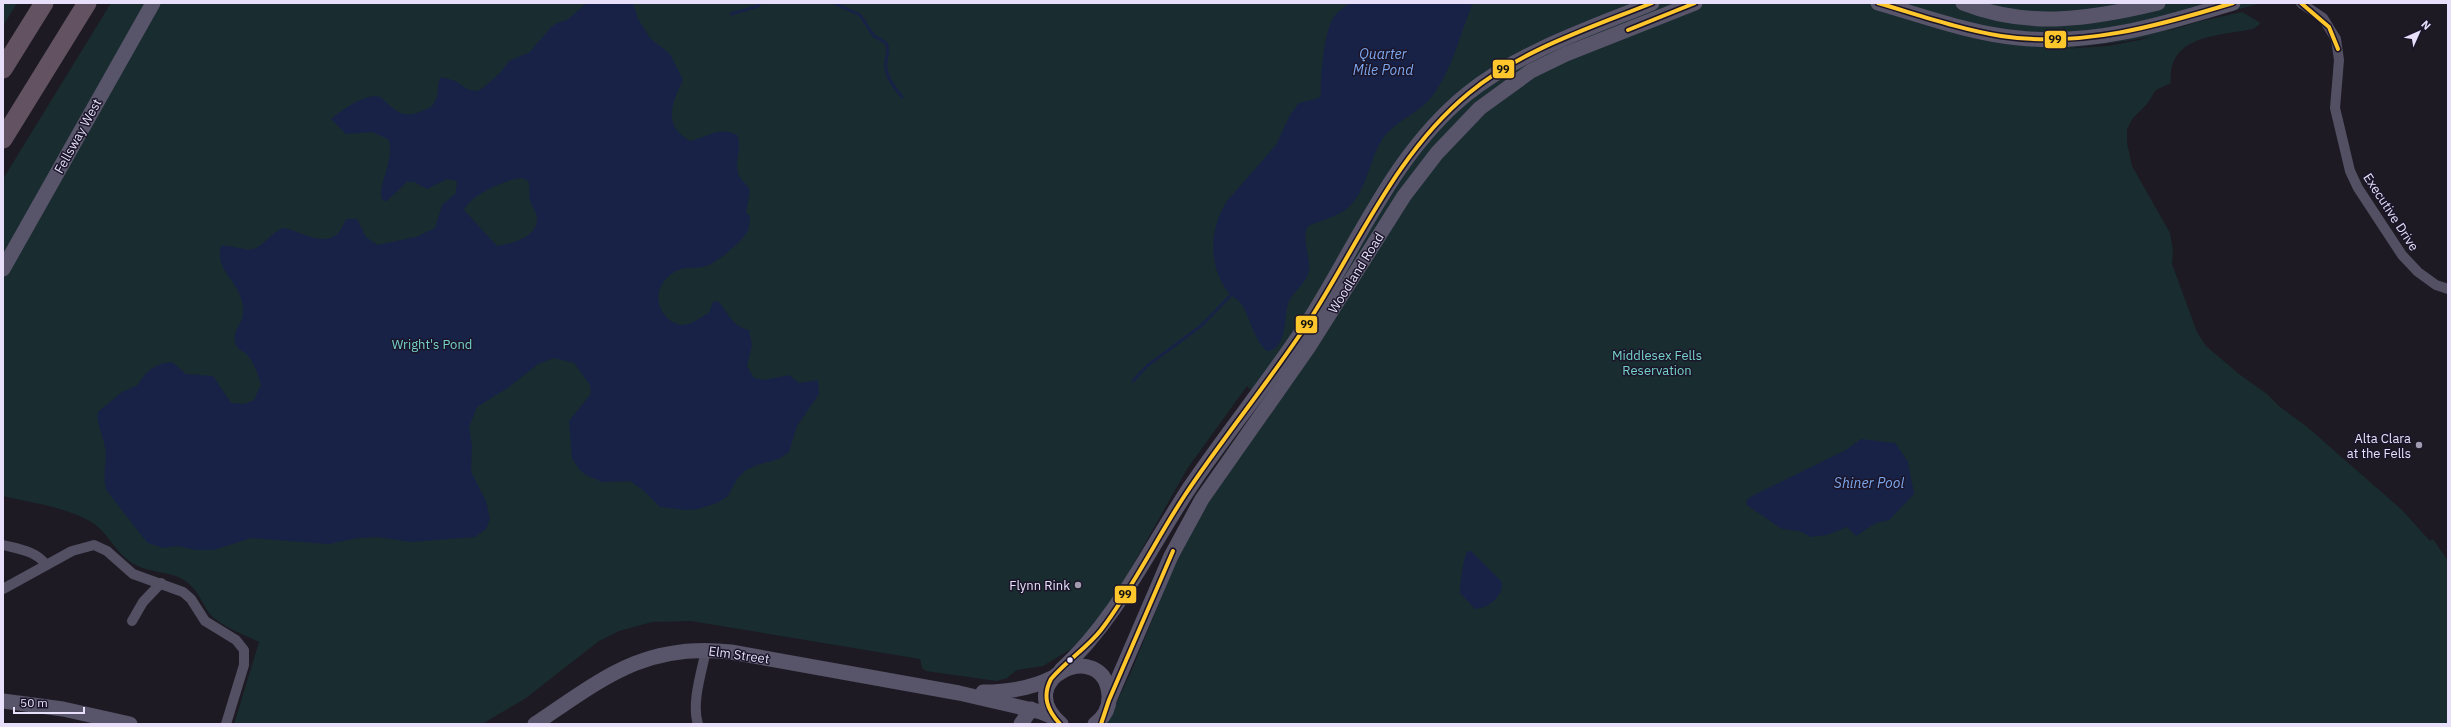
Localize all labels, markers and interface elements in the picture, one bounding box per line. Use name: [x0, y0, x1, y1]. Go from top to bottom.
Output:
north arrow: [2399, 12, 2439, 52]
text: N: [2418, 17, 2434, 33]
line badge: 99: [2044, 30, 2067, 49]
text: 99: [2048, 32, 2062, 46]
water label: Quarter Mile Pond: [1353, 45, 1414, 79]
line badge: 99: [1492, 59, 1515, 79]
text: 99: [1496, 62, 1510, 76]
street label: Fellsway West: [50, 96, 106, 176]
street label: Executive Drive: [2359, 170, 2423, 254]
street label: Woodland Road: [1324, 230, 1388, 316]
line badge: 99: [1295, 315, 1318, 334]
text: 99: [1300, 317, 1314, 331]
park label: Wright's Pond: [392, 336, 472, 353]
park label: Middlesex Fells Reservation: [1612, 347, 1702, 379]
place label: Alta Clara at the Fells: [2347, 430, 2411, 462]
marker: Alta Clara at the Fells: [2414, 440, 2424, 450]
water label: Shiner Pool: [1834, 474, 1904, 492]
place label: Flynn Rink: [1009, 577, 1070, 594]
marker: Flynn Rink: [1073, 580, 1083, 590]
line badge: 99: [1114, 585, 1137, 604]
text: 99: [1118, 587, 1132, 601]
street label: Elm Street: [708, 642, 770, 668]
unlabelled marker: [1065, 655, 1075, 665]
scale bar: [14, 689, 84, 715]
text: 50 m: [20, 695, 48, 710]

